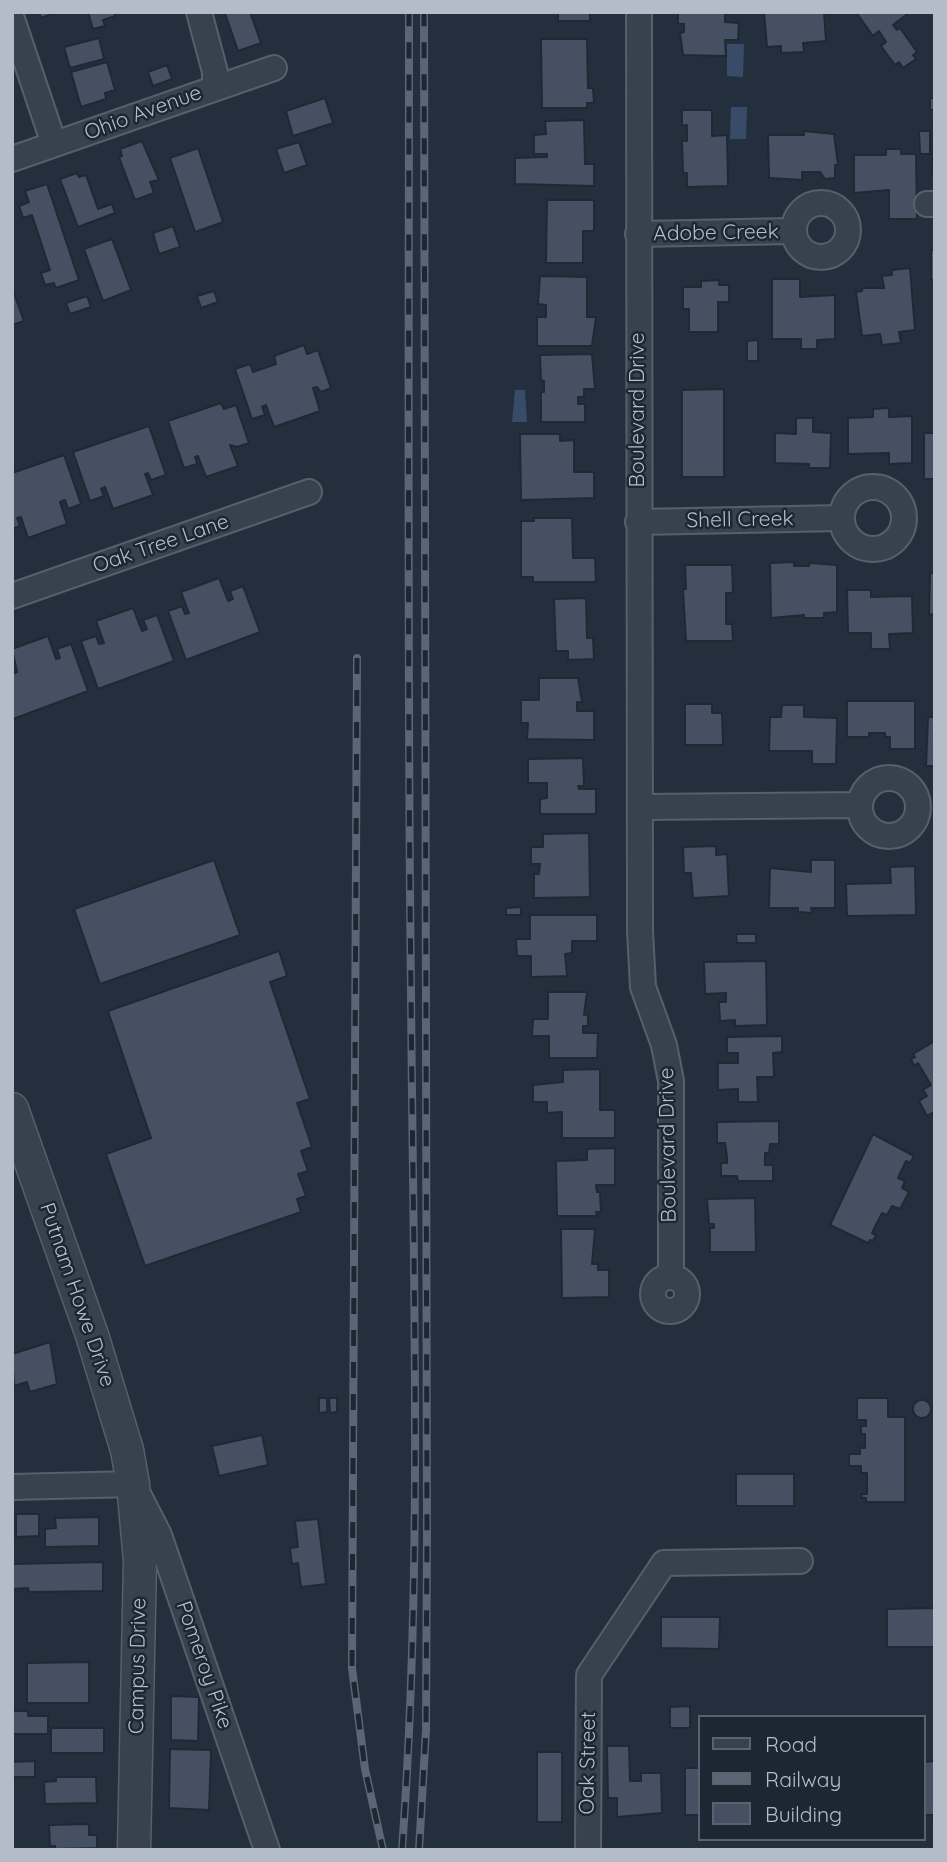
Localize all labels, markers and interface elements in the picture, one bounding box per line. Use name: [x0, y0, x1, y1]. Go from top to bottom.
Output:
street label: Ohio Avenue: [81, 80, 205, 146]
street label: Adobe Creek: [653, 219, 779, 247]
street label: Boulevard Drive: [625, 332, 651, 488]
street label: Shell Creek: [686, 506, 794, 534]
street label: Oak Tree Lane: [90, 509, 232, 579]
street label: Boulevard Drive: [654, 1067, 682, 1223]
street label: Putnam Howe Drive: [34, 1200, 120, 1390]
street label: Campus Drive: [124, 1598, 152, 1734]
street label: Pomeroy Pike: [170, 1598, 238, 1732]
street label: Oak Street: [575, 1711, 601, 1815]
legend: [698, 1715, 926, 1841]
text: Road: [765, 1731, 817, 1757]
text: Railway: [765, 1766, 841, 1792]
text: Building: [765, 1801, 842, 1827]

